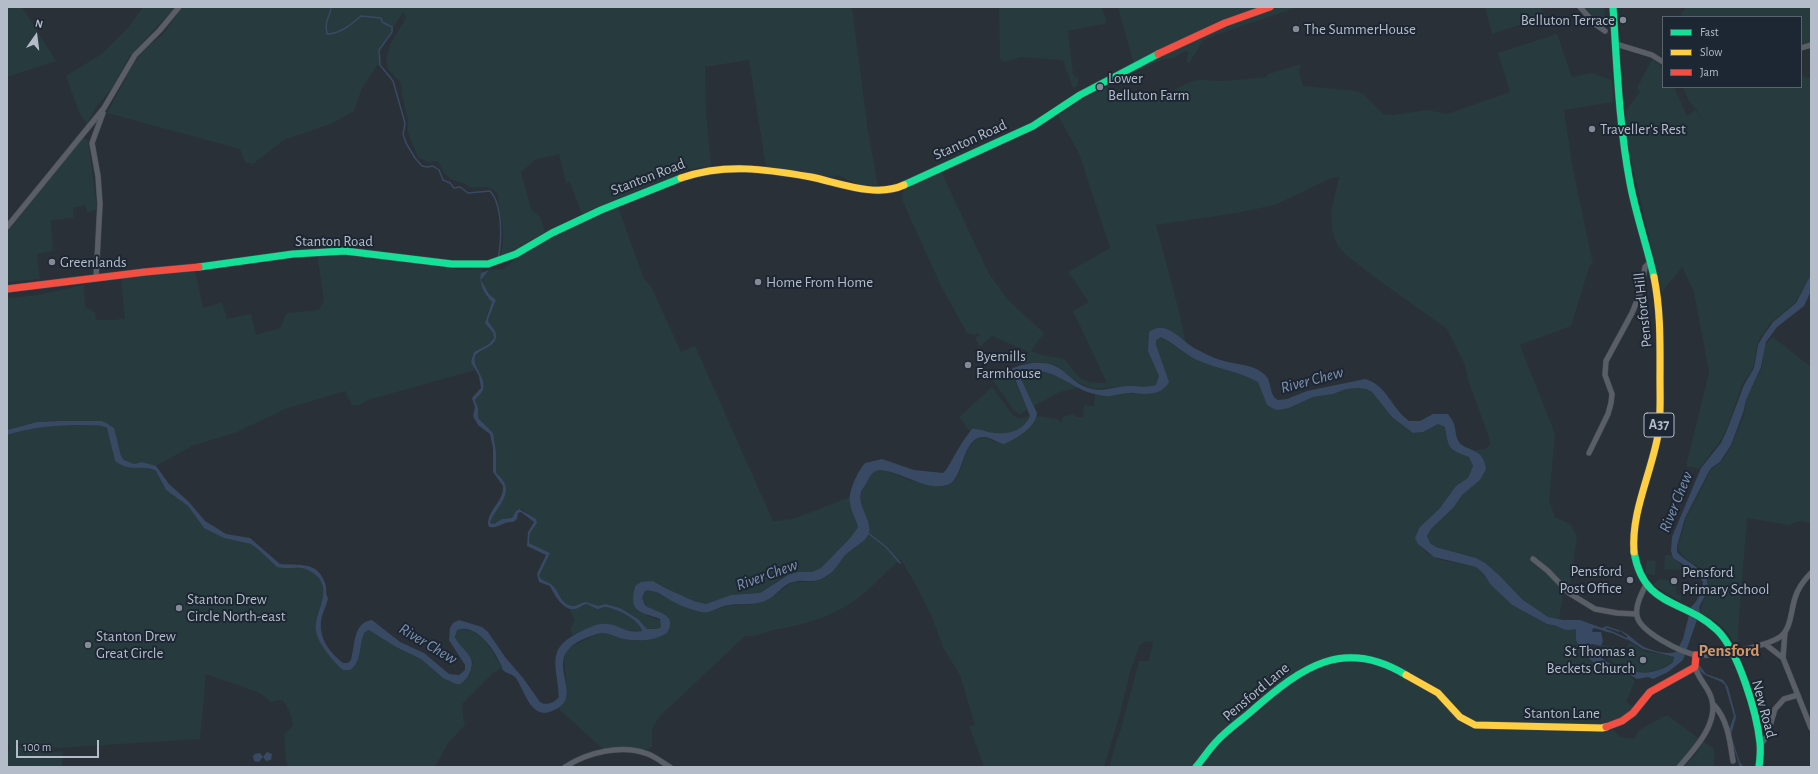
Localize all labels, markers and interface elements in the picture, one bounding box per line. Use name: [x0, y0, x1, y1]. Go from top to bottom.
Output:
place label: Belluton Terrace: [1521, 11, 1615, 29]
marker: Belluton Terrace: [1618, 15, 1628, 25]
north arrow: [16, 16, 56, 56]
legend: [1662, 16, 1802, 88]
text: N: [34, 18, 44, 30]
place label: The SummerHouse: [1304, 20, 1416, 38]
marker: The SummerHouse: [1291, 24, 1301, 34]
text: Fast: [1700, 26, 1719, 38]
text: Slow: [1700, 46, 1722, 58]
text: Jam: [1700, 66, 1719, 78]
place label: Lower Belluton Farm: [1108, 69, 1190, 104]
marker: Lower Belluton Farm: [1095, 82, 1105, 92]
street label: Stanton Road: [931, 116, 1009, 164]
place label: Traveller's Rest: [1600, 120, 1686, 138]
marker: Traveller's Rest: [1587, 124, 1597, 134]
street label: Stanton Road: [608, 155, 688, 199]
street label: Stanton Road: [295, 232, 373, 250]
place label: Greenlands: [60, 253, 127, 271]
marker: Greenlands: [47, 257, 57, 267]
street label: Pensford Hill: [1630, 272, 1656, 348]
place label: Home From Home: [766, 273, 873, 291]
marker: Home From Home: [753, 277, 763, 287]
place label: Byemills Farmhouse: [976, 347, 1041, 382]
marker: Byemills Farmhouse: [963, 360, 973, 370]
water label: River Chew: [1278, 362, 1346, 398]
road number: A37: [1644, 413, 1674, 437]
water label: River Chew: [1655, 469, 1697, 535]
water label: River Chew: [734, 555, 800, 595]
place label: Pensford Post Office: [1560, 562, 1622, 597]
place label: Pensford Primary School: [1682, 563, 1770, 598]
marker: Pensford Post Office: [1625, 575, 1635, 585]
marker: Pensford Primary School: [1669, 576, 1679, 586]
place label: Stanton Drew Circle North-east: [187, 590, 286, 625]
marker: Stanton Drew Circle North-east: [174, 603, 184, 613]
water label: River Chew: [396, 619, 460, 669]
place label: Stanton Drew Great Circle: [96, 627, 176, 662]
marker: Stanton Drew Great Circle: [83, 640, 93, 650]
district label: Pensford: [1699, 641, 1759, 661]
place label: St Thomas a Beckets Church: [1547, 642, 1635, 677]
marker: St Thomas a Beckets Church: [1638, 655, 1648, 665]
street label: Pensford Lane: [1219, 659, 1293, 725]
street label: New Road: [1748, 678, 1780, 740]
street label: Stanton Lane: [1524, 704, 1600, 722]
scale bar: [18, 732, 101, 758]
text: 100 m: [23, 741, 51, 753]

